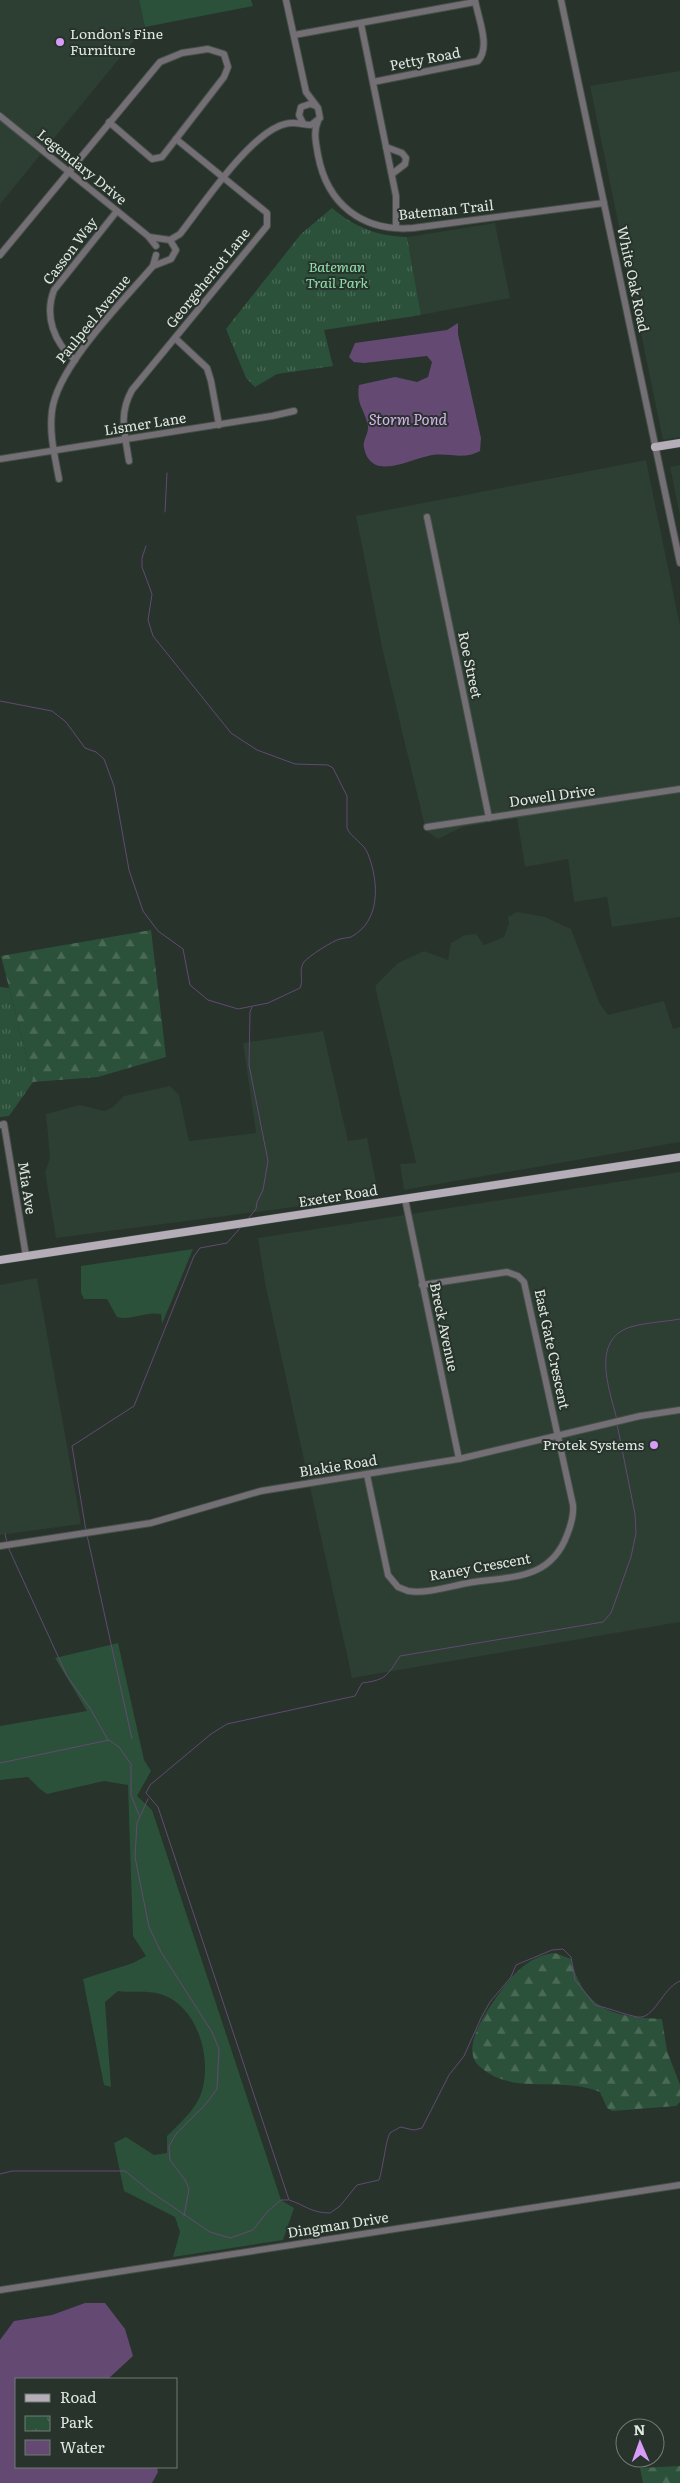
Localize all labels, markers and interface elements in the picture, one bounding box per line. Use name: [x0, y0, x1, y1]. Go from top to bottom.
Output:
place label: London's Fine Furniture: [70, 23, 163, 59]
marker: London's Fine Furniture: [54, 36, 66, 48]
street label: Petty Road: [388, 41, 462, 75]
street label: Legendary Drive: [33, 124, 132, 209]
street label: Bateman Trail: [397, 194, 495, 224]
street label: Casson Way: [37, 212, 102, 288]
street label: Georgeheriot Lane: [160, 223, 254, 332]
street label: White Oak Road: [613, 224, 655, 334]
park label: Bateman Trail Park: [306, 256, 369, 292]
street label: Paulpeel Avenue: [50, 270, 134, 367]
street label: Lismer Lane: [102, 407, 187, 439]
water label: Storm Pond: [369, 407, 448, 430]
street label: Roe Street: [454, 629, 488, 700]
street label: Dowell Drive: [508, 779, 596, 811]
street label: Mia Ave: [14, 1160, 42, 1216]
street label: Exeter Road: [297, 1179, 379, 1211]
street label: Breck Avenue: [426, 1281, 464, 1373]
street label: East Gate Crescent: [530, 1287, 576, 1411]
place label: Protek Systems: [543, 1434, 644, 1454]
marker: Protek Systems: [648, 1439, 660, 1451]
street label: Blakie Road: [297, 1449, 379, 1481]
street label: Raney Crescent: [428, 1547, 532, 1585]
street label: Dingman Drive: [286, 2206, 390, 2242]
legend: [15, 2378, 178, 2468]
text: Road: [60, 2385, 96, 2408]
text: Park: [60, 2410, 94, 2433]
north arrow: [615, 2418, 665, 2468]
text: N: [633, 2419, 646, 2439]
text: Water: [60, 2435, 105, 2458]

